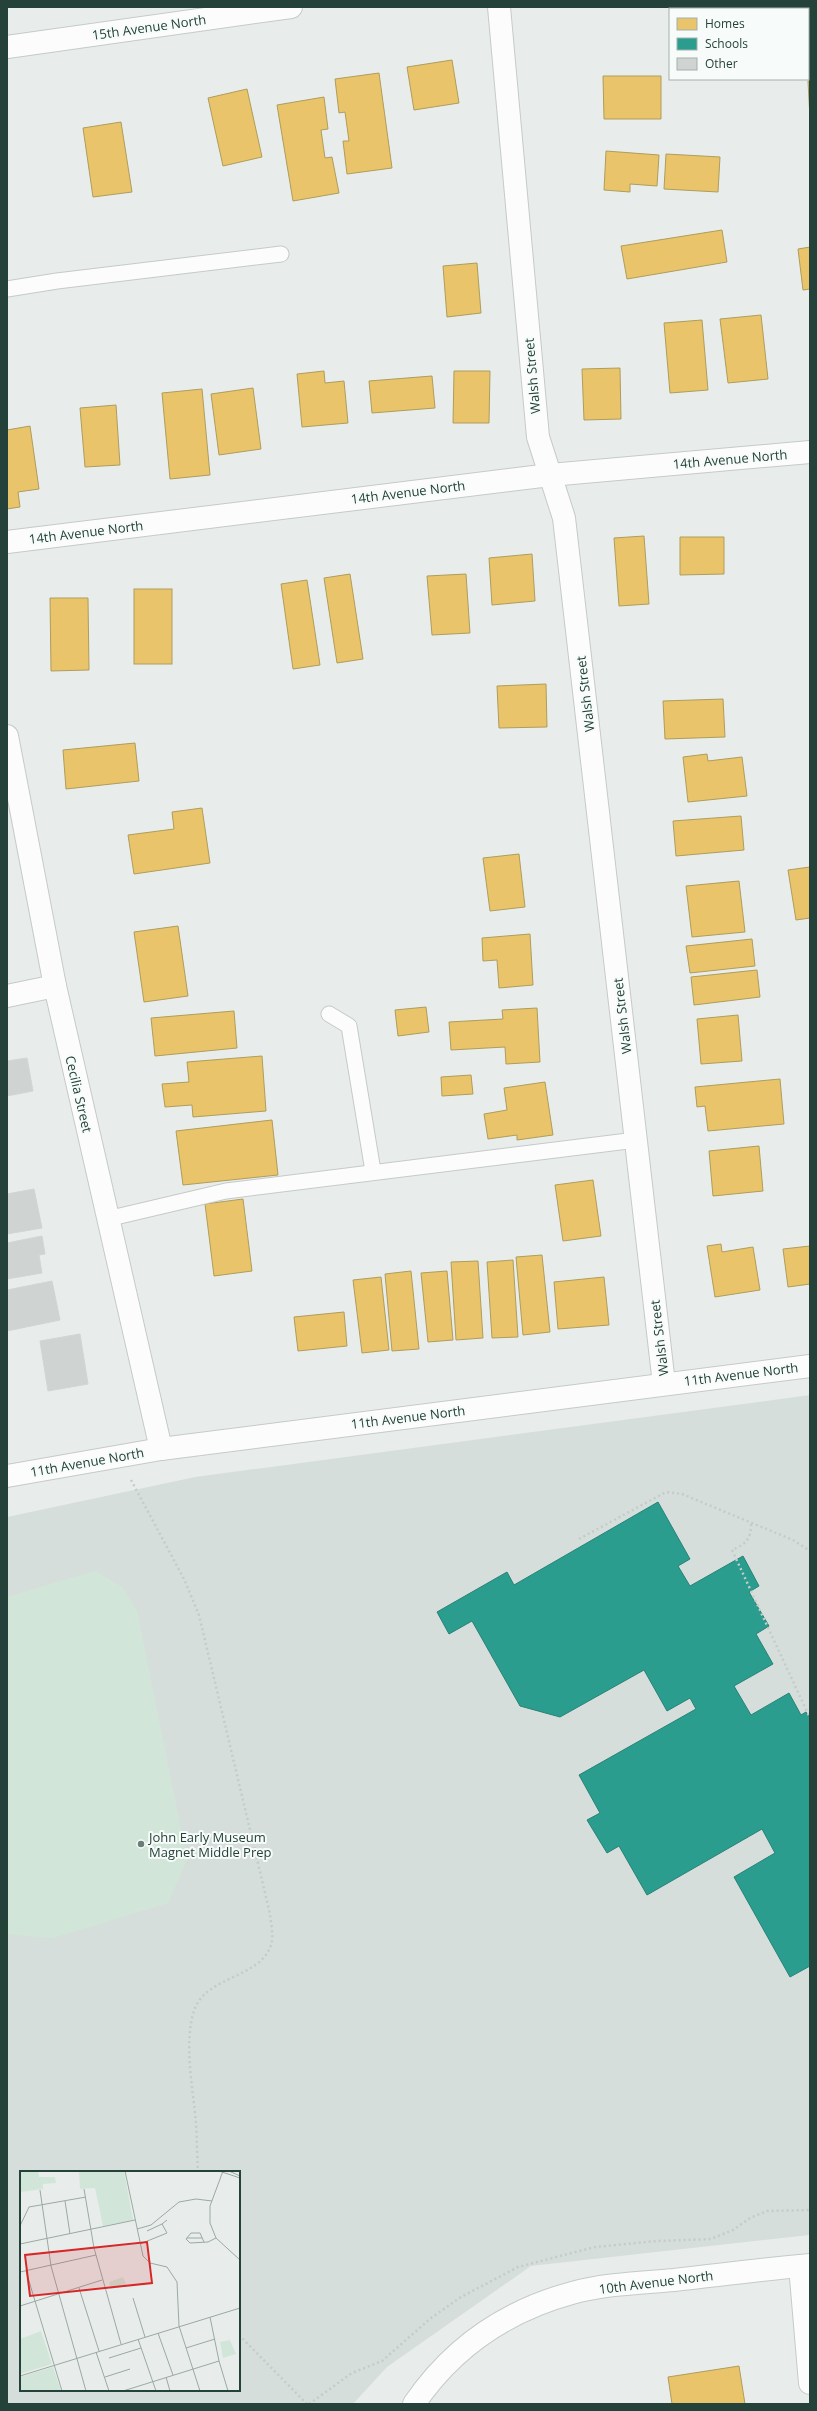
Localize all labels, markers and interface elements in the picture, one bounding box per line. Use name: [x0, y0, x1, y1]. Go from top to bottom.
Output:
legend: [669, 8, 809, 80]
street label: 15th Avenue North: [91, 10, 207, 44]
text: Homes: [705, 15, 745, 32]
text: Schools: [705, 35, 748, 52]
text: Other: [705, 55, 738, 72]
street label: Walsh Street: [520, 337, 544, 415]
street label: 14th Avenue North: [672, 445, 788, 473]
street label: 14th Avenue North: [350, 476, 466, 508]
street label: 14th Avenue North: [28, 516, 144, 548]
street label: Walsh Street: [571, 655, 599, 733]
street label: Walsh Street: [608, 977, 636, 1055]
street label: Cecilia Street: [61, 1054, 97, 1135]
street label: Walsh Street: [645, 1299, 673, 1377]
street label: 11th Avenue North: [683, 1358, 799, 1390]
street label: 11th Avenue North: [350, 1401, 466, 1433]
street label: 11th Avenue North: [29, 1443, 145, 1481]
place label: John Early Museum Magnet Middle Prep: [147, 1828, 272, 1861]
marker: John Early Museum Magnet Middle Prep: [136, 1839, 146, 1849]
inset map: [20, 2171, 240, 2391]
street label: 10th Avenue North: [598, 2266, 714, 2298]

